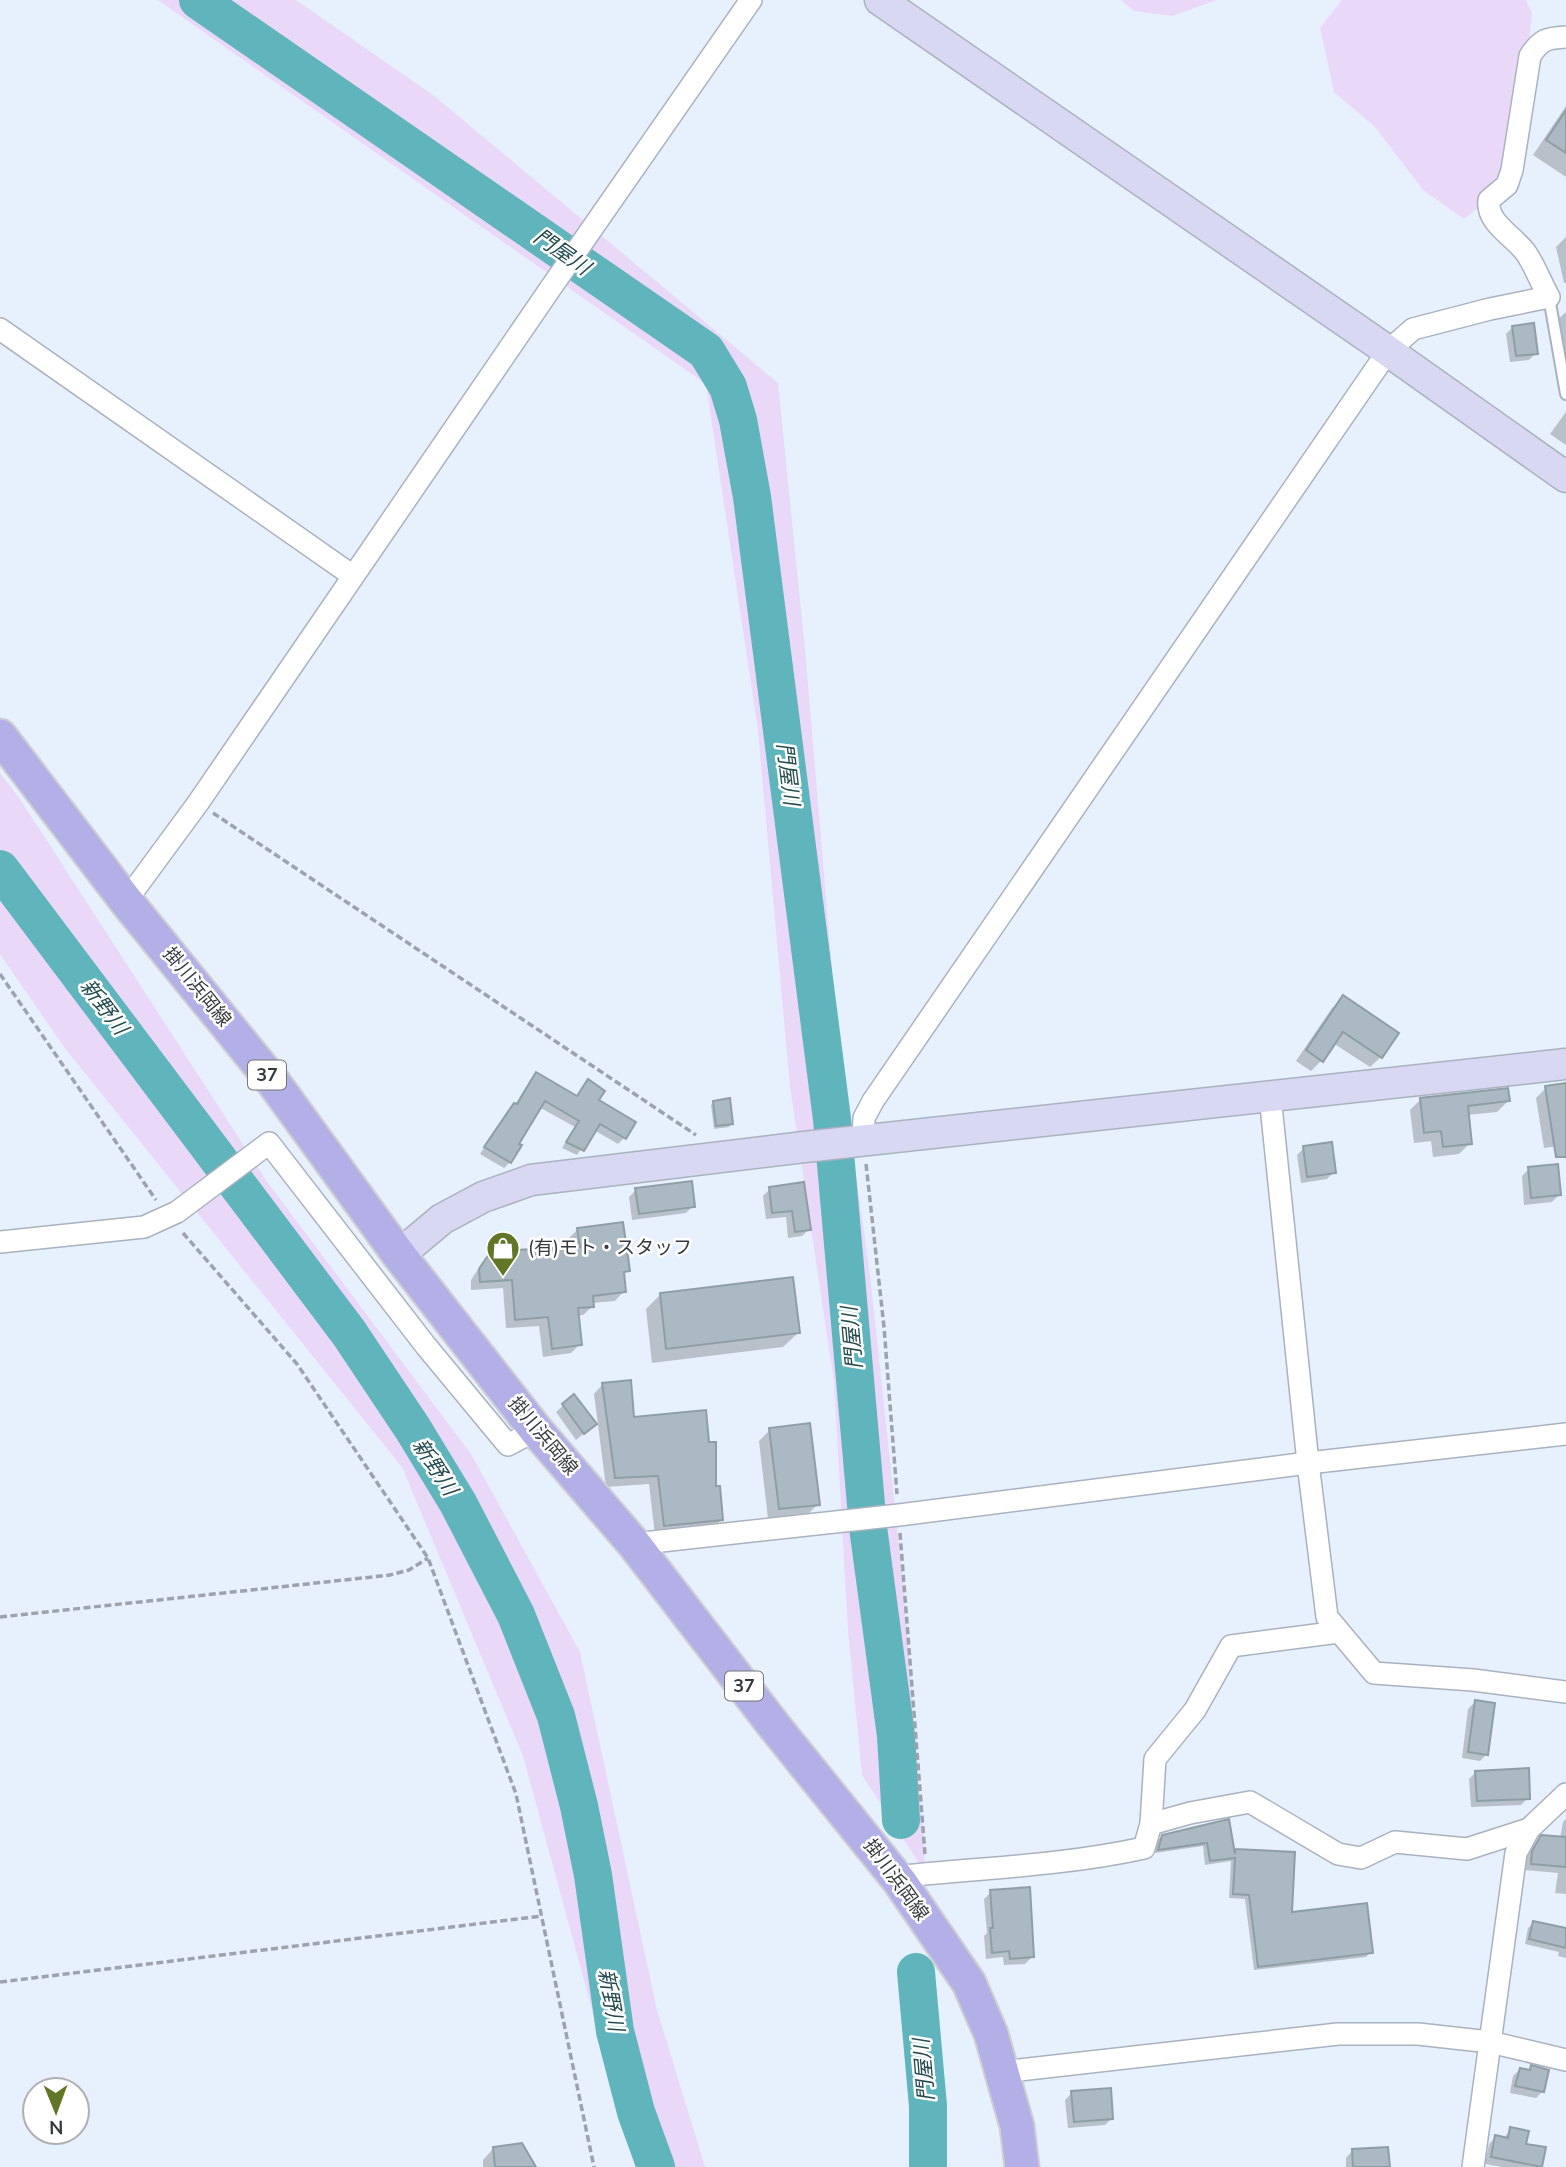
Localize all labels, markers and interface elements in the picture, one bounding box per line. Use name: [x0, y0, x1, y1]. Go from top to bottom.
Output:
water label: 門屋川: [528, 222, 597, 283]
water label: 門屋川: [770, 741, 806, 809]
street label: 掛川浜岡線: [157, 942, 237, 1032]
water label: 新野川: [74, 973, 135, 1042]
road number: 37: [248, 1060, 286, 1090]
shop icon: (有)モト・スタッフ: [484, 1229, 522, 1278]
place label: (有)モト・スタッフ: [528, 1235, 692, 1261]
water label: 門屋川: [835, 1303, 869, 1371]
street label: 掛川浜岡線: [503, 1391, 583, 1481]
water label: 新野川: [406, 1433, 465, 1503]
road number: 37: [725, 1672, 763, 1700]
street label: 掛川浜岡線: [858, 1834, 934, 1926]
water label: 新野川: [592, 1967, 631, 2035]
water label: 門屋川: [907, 2035, 941, 2103]
north arrow: [21, 2076, 91, 2146]
text: N: [49, 2114, 64, 2140]

